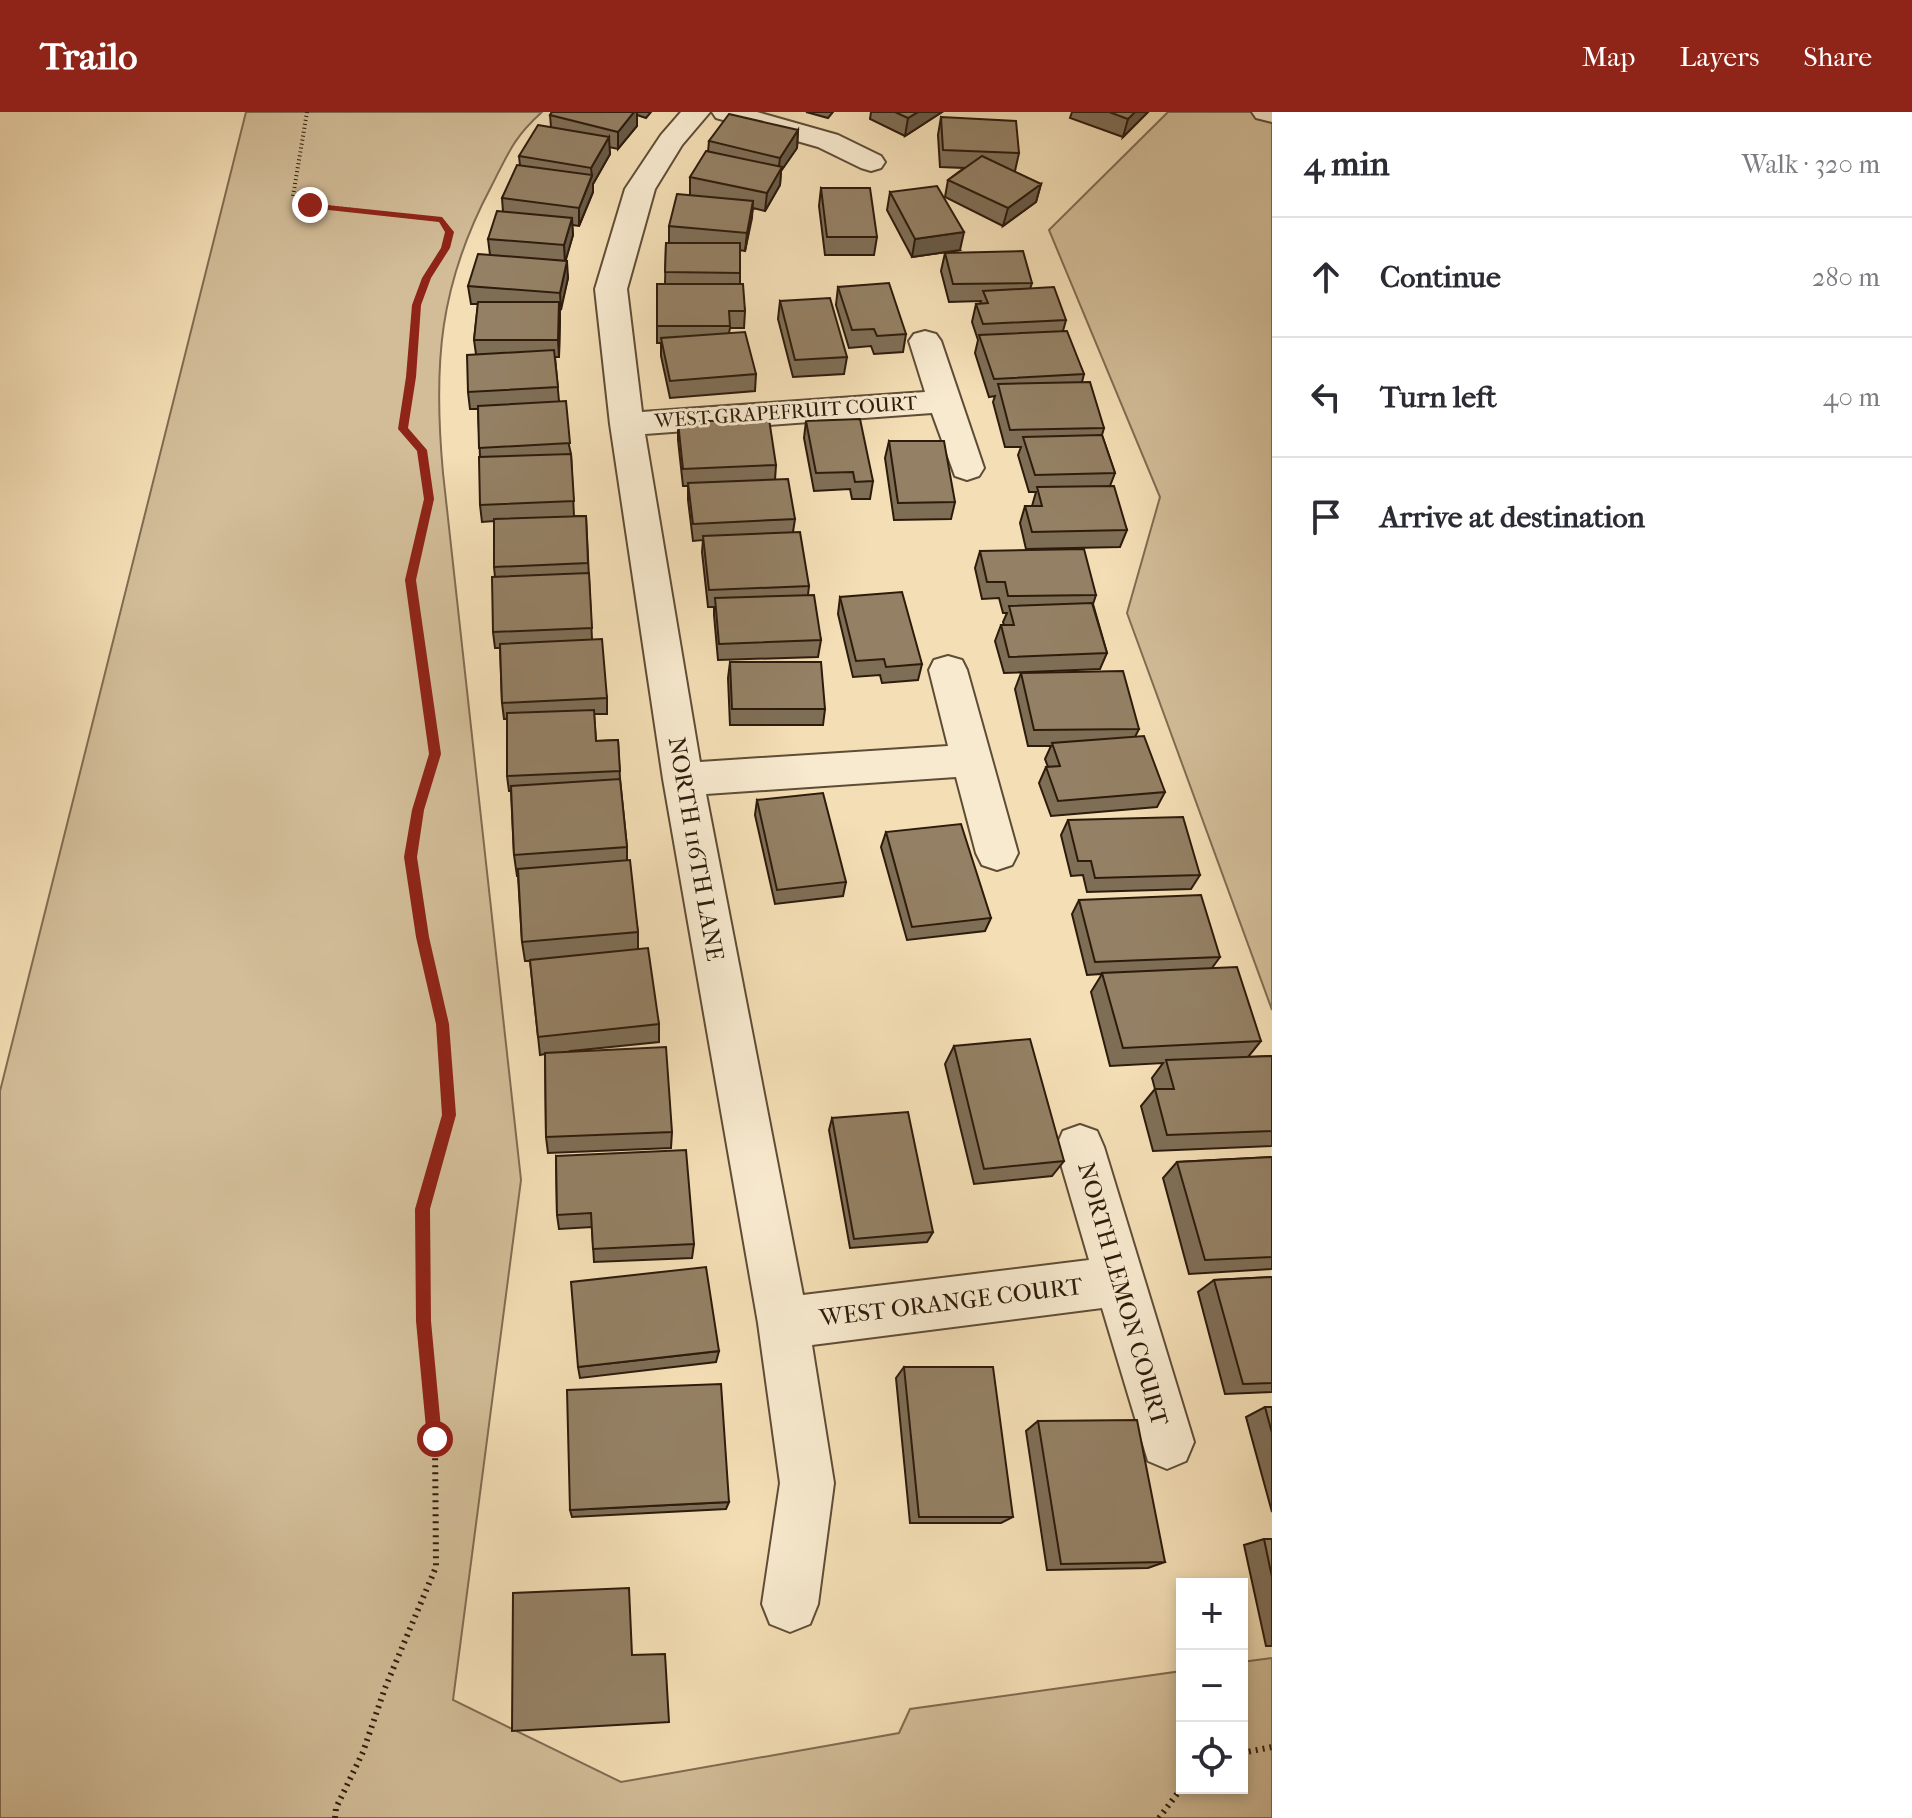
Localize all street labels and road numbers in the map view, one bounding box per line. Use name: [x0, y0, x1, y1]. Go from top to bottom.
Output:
street label: WEST GRAPEFRUIT COURT: [653, 391, 919, 433]
street label: NORTH 116TH LANE: [662, 735, 730, 963]
street label: NORTH LEMON COURT: [1072, 1159, 1174, 1430]
street label: WEST ORANGE COURT: [817, 1272, 1085, 1332]

